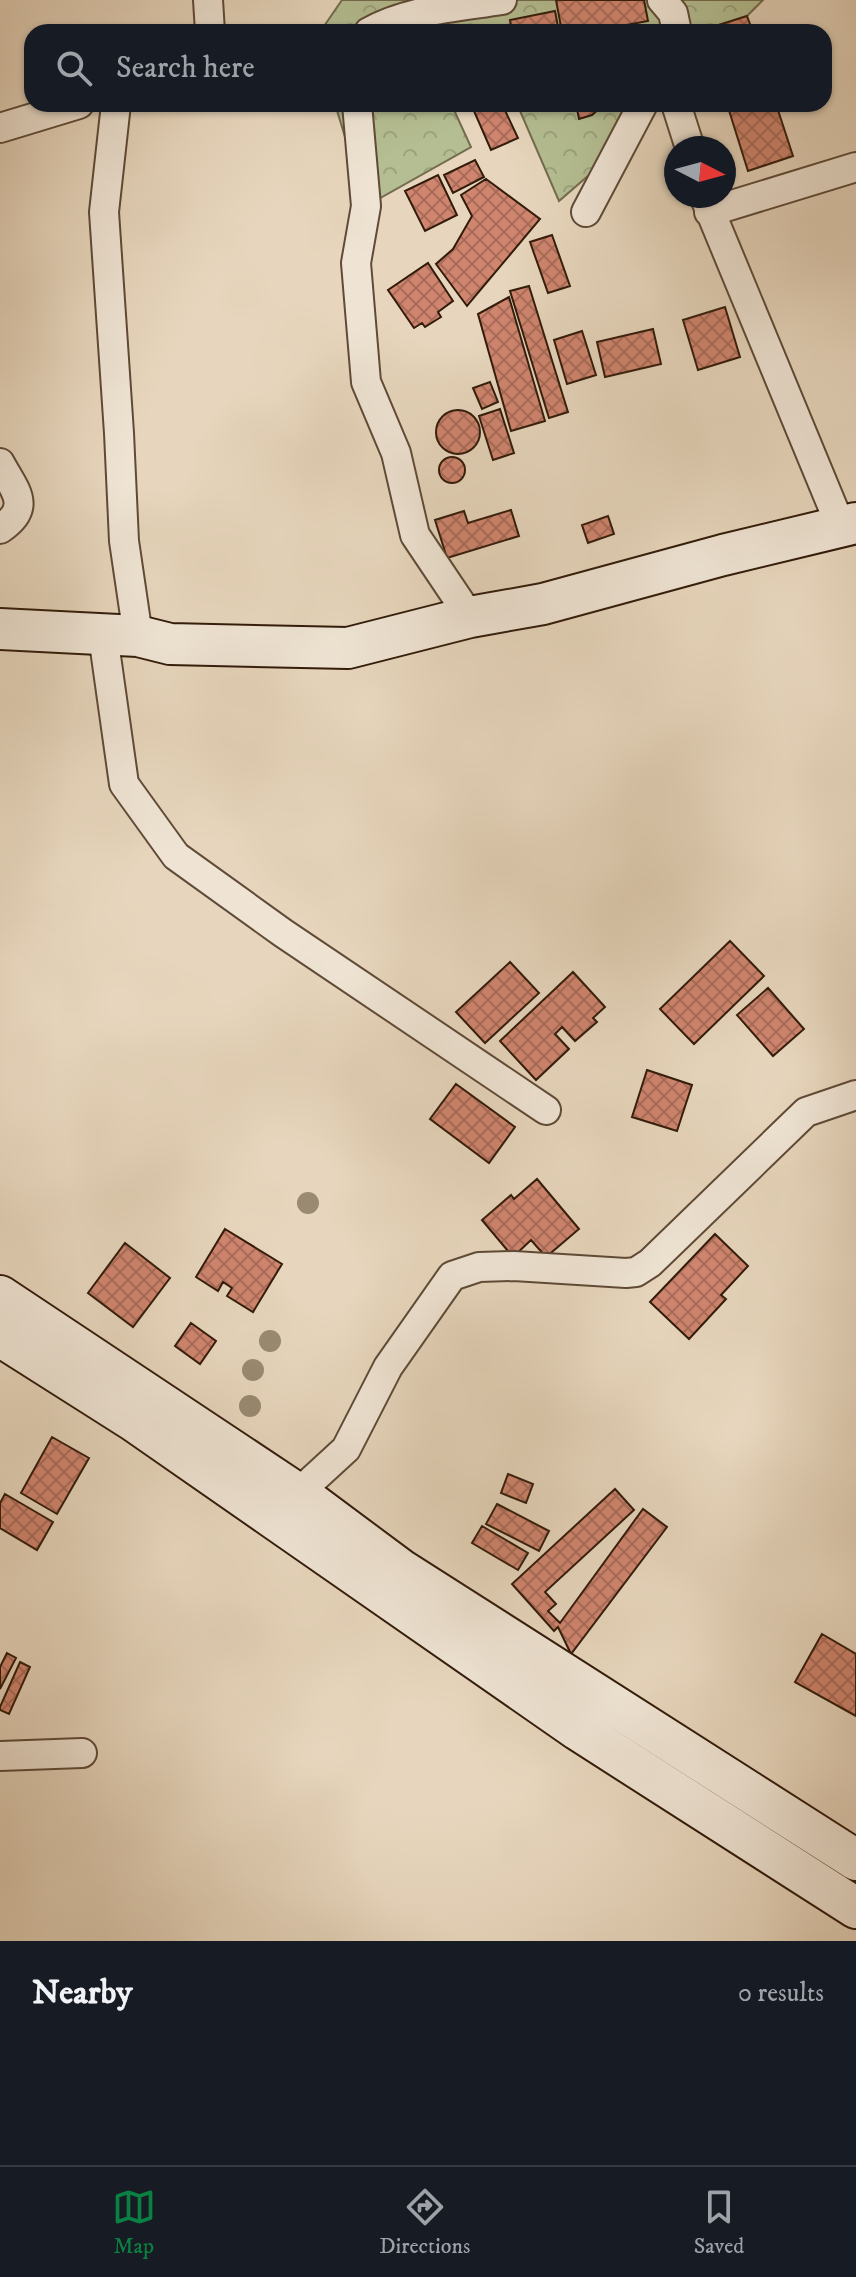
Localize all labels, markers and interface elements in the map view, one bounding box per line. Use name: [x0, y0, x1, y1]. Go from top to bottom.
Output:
search box: [24, 24, 832, 112]
icon: search: [52, 46, 96, 90]
text: Search here: [116, 50, 255, 87]
north arrow: [664, 136, 736, 208]
text: Nearby: [32, 1972, 133, 2014]
text: 0 results: [738, 1977, 824, 2010]
tab: Map: [112, 2185, 156, 2260]
tab: Directions: [379, 2185, 470, 2260]
tab: Saved: [694, 2185, 744, 2260]

